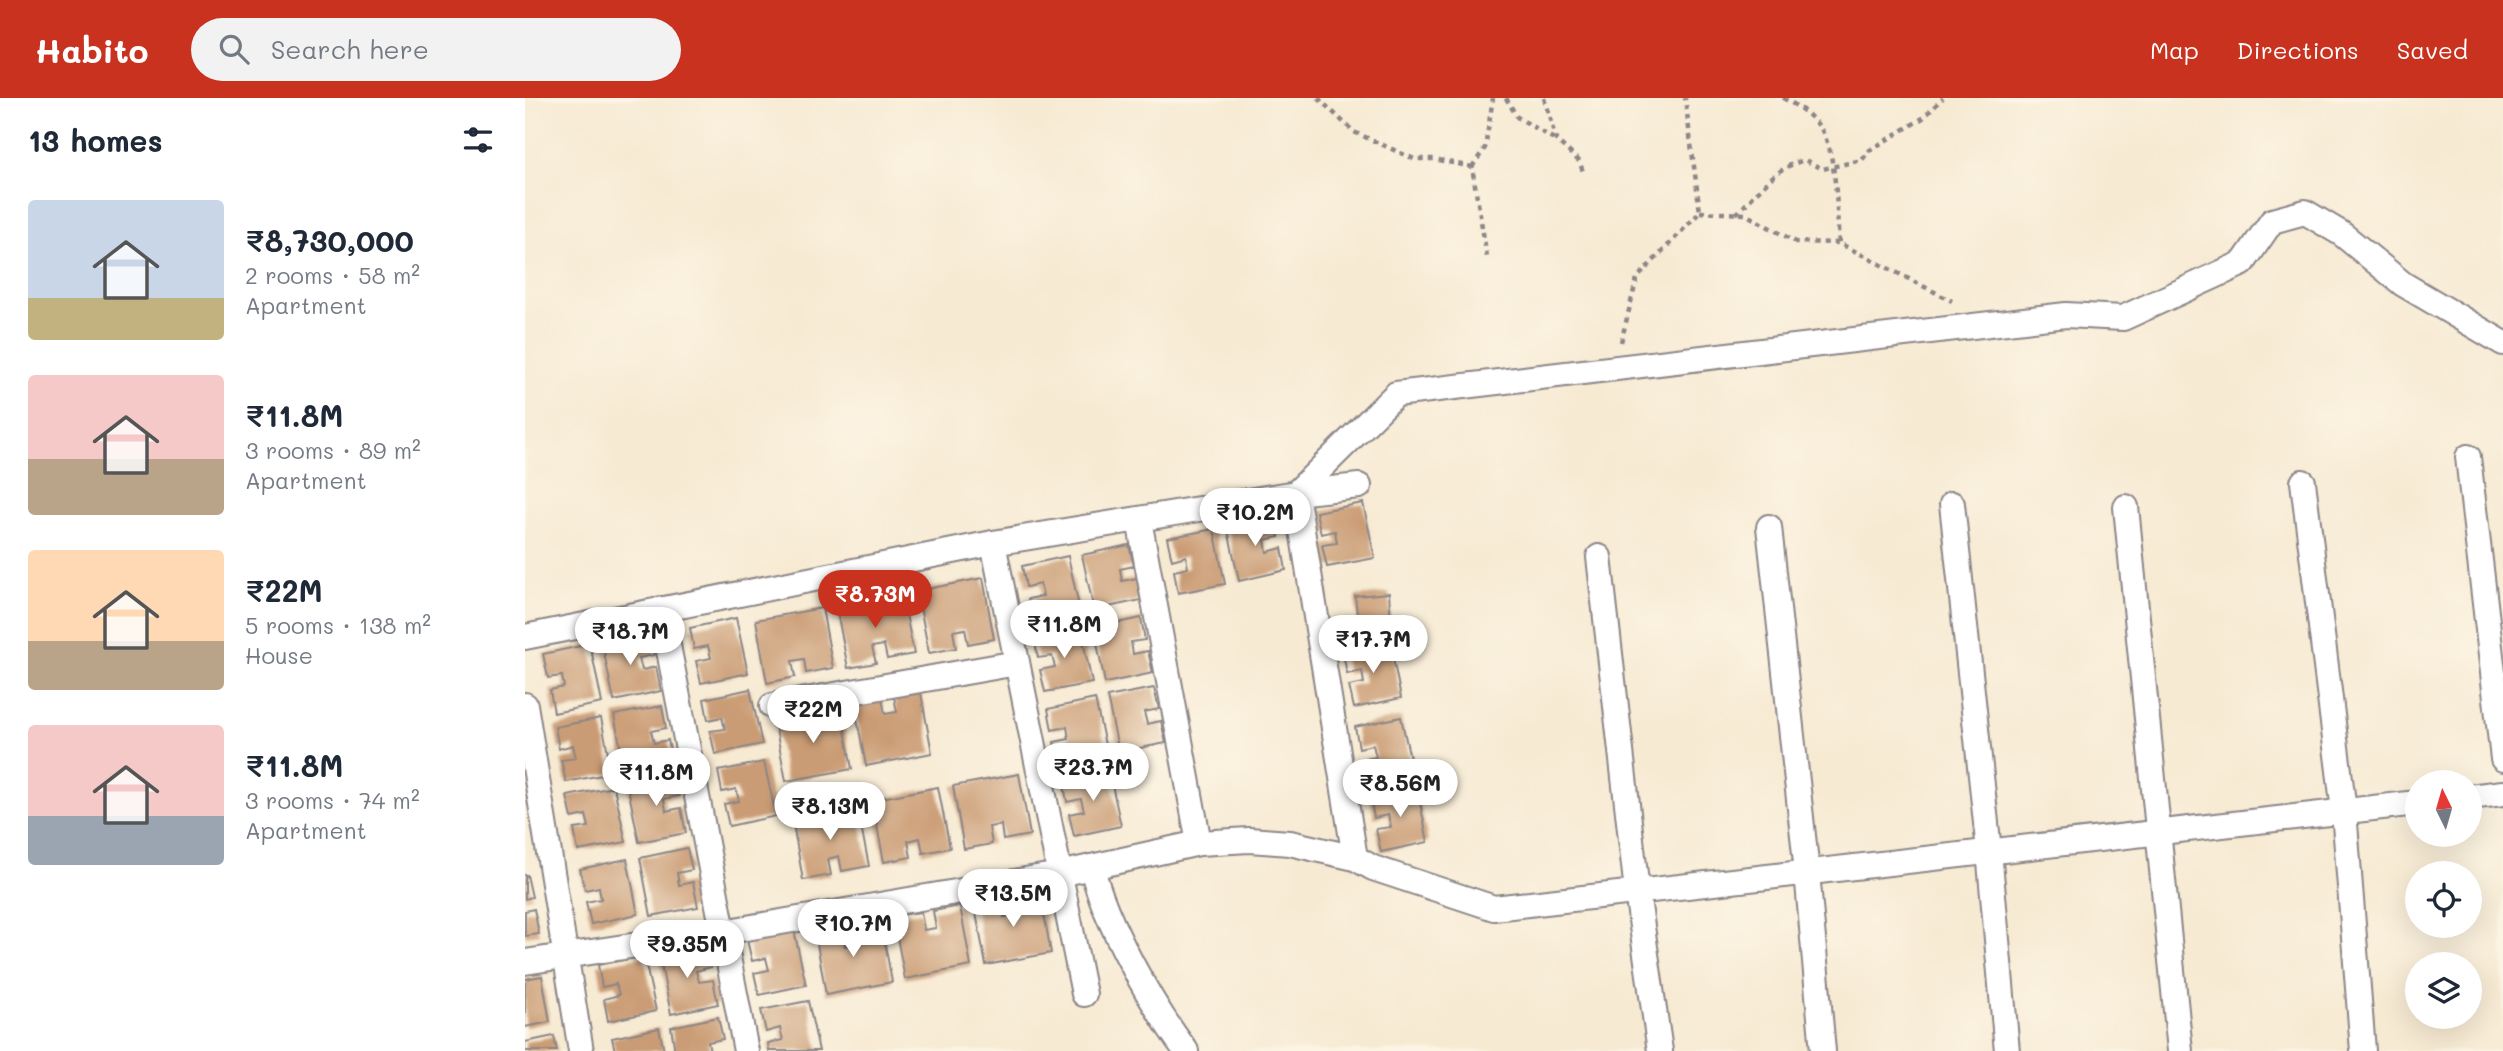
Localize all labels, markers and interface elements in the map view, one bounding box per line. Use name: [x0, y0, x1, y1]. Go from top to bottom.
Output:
search box: [191, 18, 681, 81]
text: Habito: [35, 28, 149, 71]
icon: search: [215, 30, 253, 68]
text: Search here: [271, 32, 429, 66]
text: Map: [2150, 34, 2199, 65]
text: Directions: [2237, 34, 2359, 65]
text: Saved: [2397, 34, 2468, 65]
text: 13 homes: [28, 120, 163, 160]
icon: filters: [459, 121, 497, 159]
text: ₹8,730,000: [245, 220, 414, 260]
icon: home: [84, 228, 168, 312]
text: 2 rooms · 58 m²: [245, 260, 420, 290]
text: Apartment: [245, 290, 367, 320]
text: ₹11.8M: [245, 395, 344, 435]
icon: home: [84, 403, 168, 487]
text: 3 rooms · 89 m²: [245, 435, 421, 465]
text: Apartment: [245, 465, 367, 495]
pin: ₹10.2M: [1198, 489, 1312, 548]
text: ₹10.2M: [1216, 496, 1294, 526]
text: ₹22M: [245, 570, 323, 610]
pin: ₹8.73M: [818, 570, 932, 630]
icon: home: [84, 578, 168, 662]
text: ₹8.73M: [834, 578, 916, 608]
pin: ₹11.8M: [1007, 601, 1121, 660]
pin: ₹18.7M: [573, 608, 687, 667]
text: ₹11.8M: [1026, 608, 1102, 638]
text: 5 rooms · 138 m²: [245, 610, 431, 640]
text: ₹18.7M: [591, 615, 669, 645]
pin: ₹17.7M: [1316, 616, 1430, 675]
text: ₹17.7M: [1335, 623, 1411, 653]
text: House: [245, 640, 313, 670]
pin: ₹22M: [772, 686, 854, 745]
text: ₹22M: [783, 693, 843, 723]
pin: ₹23.7M: [1036, 744, 1150, 803]
text: ₹11.8M: [245, 745, 344, 785]
pin: ₹11.8M: [599, 748, 713, 808]
text: ₹23.7M: [1053, 751, 1133, 781]
icon: home: [84, 753, 168, 837]
text: ₹11.8M: [618, 756, 694, 786]
pin: ₹8.56M: [1343, 760, 1457, 819]
text: ₹8.56M: [1359, 767, 1441, 797]
north arrow: [2405, 770, 2481, 847]
map controls: [2405, 770, 2482, 1029]
pin: ₹8.13M: [773, 782, 887, 842]
text: 3 rooms · 74 m²: [245, 785, 420, 815]
text: ₹8.13M: [790, 790, 870, 820]
text: Apartment: [245, 815, 367, 845]
button: locate: [2405, 861, 2482, 938]
pin: ₹13.5M: [956, 870, 1070, 929]
text: ₹13.5M: [974, 877, 1052, 907]
pin: ₹10.7M: [796, 900, 910, 959]
text: ₹10.7M: [814, 907, 892, 937]
pin: ₹9.35M: [630, 920, 744, 980]
text: ₹9.35M: [646, 928, 728, 958]
button: layers: [2405, 952, 2482, 1029]

